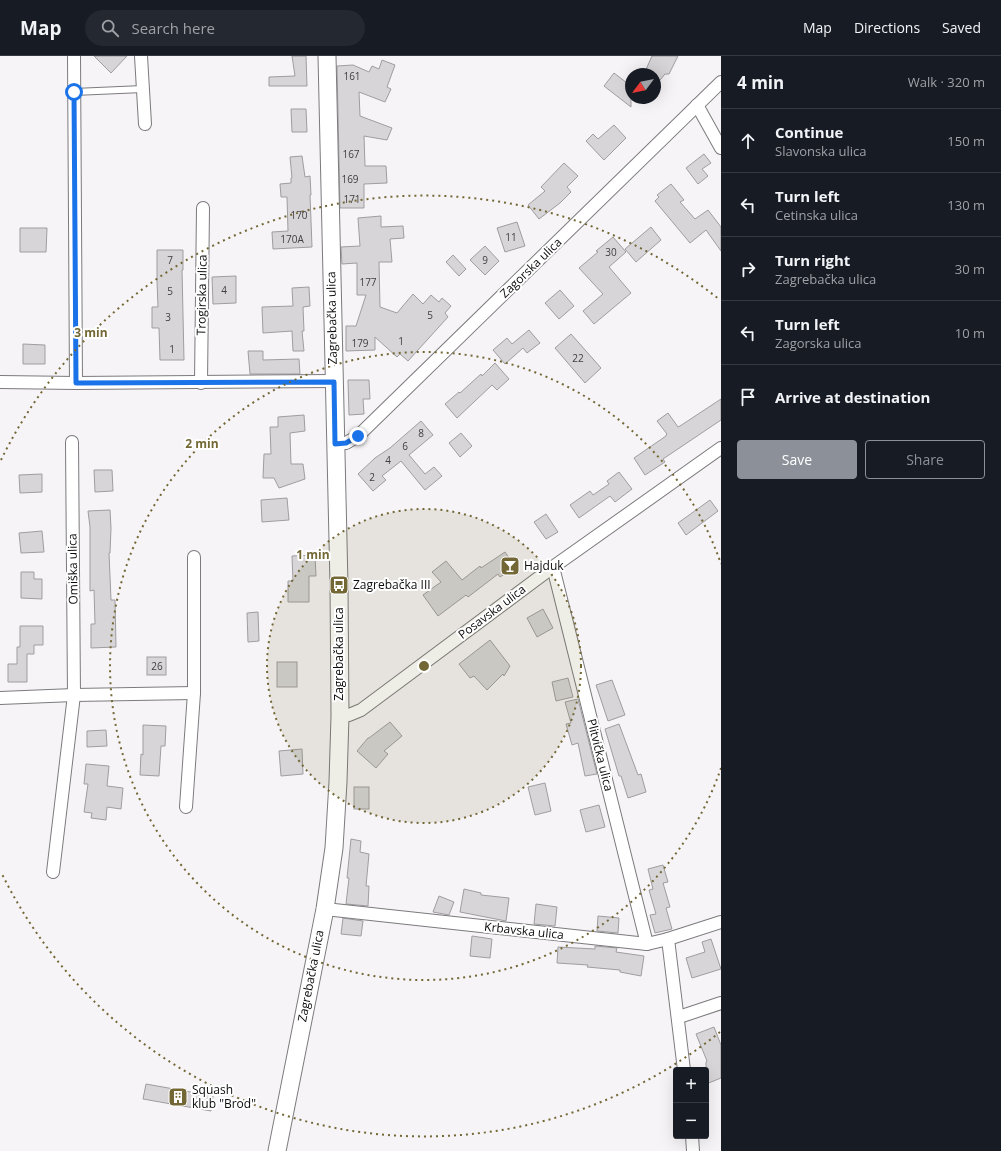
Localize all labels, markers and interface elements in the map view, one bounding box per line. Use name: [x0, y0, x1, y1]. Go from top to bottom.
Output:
search box: [85, 10, 365, 46]
text: Map: [20, 15, 61, 41]
icon: search: [99, 17, 121, 39]
text: Search here: [131, 18, 215, 38]
text: Map: [803, 18, 832, 37]
text: Directions: [854, 18, 920, 37]
text: Saved: [942, 18, 981, 37]
north arrow: [625, 68, 661, 104]
house number: 161: [343, 69, 361, 83]
text: 4 min: [737, 71, 784, 94]
text: Walk · 320 m: [908, 73, 985, 91]
route start: [65, 83, 83, 101]
text: Continue: [775, 122, 843, 142]
icon: ahead: [737, 130, 759, 152]
text: 150 m: [947, 132, 985, 150]
text: Slavonska ulica: [775, 142, 867, 160]
house number: 167: [342, 147, 360, 161]
house number: 169: [341, 172, 359, 186]
text: Turn left: [775, 186, 840, 206]
house number: 171: [343, 192, 361, 206]
icon: left: [737, 194, 759, 216]
text: 130 m: [947, 196, 985, 214]
text: Cetinska ulica: [775, 206, 858, 224]
house number: 170: [290, 208, 308, 222]
house number: 11: [505, 230, 517, 244]
house number: 170A: [280, 232, 304, 246]
street label: Zagorska ulica: [496, 234, 565, 301]
house number: 30: [605, 245, 617, 259]
text: Turn right: [775, 250, 850, 270]
house number: 7: [167, 253, 173, 267]
house number: 9: [482, 253, 488, 267]
street label: Trogirska ulica: [192, 254, 211, 336]
icon: right: [737, 258, 759, 280]
text: 30 m: [955, 260, 985, 278]
text: Zagrebačka ulica: [775, 270, 876, 288]
street label: Zagrebačka ulica: [322, 271, 341, 365]
house number: 177: [359, 275, 377, 289]
house number: 4: [221, 283, 227, 297]
house number: 5: [167, 284, 173, 298]
house number: 5: [427, 308, 433, 322]
house number: 3: [165, 310, 171, 324]
text: Turn left: [775, 314, 840, 334]
icon: left: [737, 322, 759, 344]
text: 3 min: [74, 324, 108, 341]
text: 10 m: [955, 324, 985, 342]
house number: 1: [398, 334, 404, 348]
text: Zagorska ulica: [775, 334, 861, 352]
house number: 179: [351, 336, 369, 350]
house number: 1: [169, 342, 175, 356]
house number: 22: [572, 351, 584, 365]
icon: arrive: [737, 386, 759, 408]
text: Arrive at destination: [775, 387, 930, 407]
house number: 8: [418, 426, 424, 440]
route end: [349, 427, 367, 445]
text: 2 min: [185, 435, 219, 452]
house number: 6: [402, 439, 408, 453]
button: Save: [737, 440, 857, 479]
button: Share: [865, 440, 985, 479]
house number: 4: [385, 453, 391, 467]
house number: 2: [369, 470, 375, 484]
street label: Omiška ulica: [63, 533, 82, 605]
text: 1 min: [296, 546, 330, 563]
bar icon: Hajduk: [499, 555, 521, 577]
place label: Hajduk: [524, 557, 564, 574]
bus stop icon: Zagrebačka III: [328, 574, 350, 596]
place label: Zagrebačka III: [353, 576, 431, 593]
street label: Posavska ulica: [454, 581, 529, 643]
street label: Zagrebačka ulica: [330, 607, 347, 701]
house number: 26: [151, 659, 163, 673]
centre of rings: [417, 659, 431, 673]
street label: Plitvička ulica: [583, 717, 618, 793]
street label: Krbavska ulica: [483, 918, 565, 943]
street label: Zagrebačka ulica: [293, 928, 328, 1023]
map controls: [673, 1067, 709, 1139]
button: +: [673, 1067, 709, 1103]
place label: Squash klub "Brod": [192, 1081, 256, 1112]
building icon: Squash klub "Brod": [167, 1086, 189, 1108]
button: −: [673, 1103, 709, 1139]

